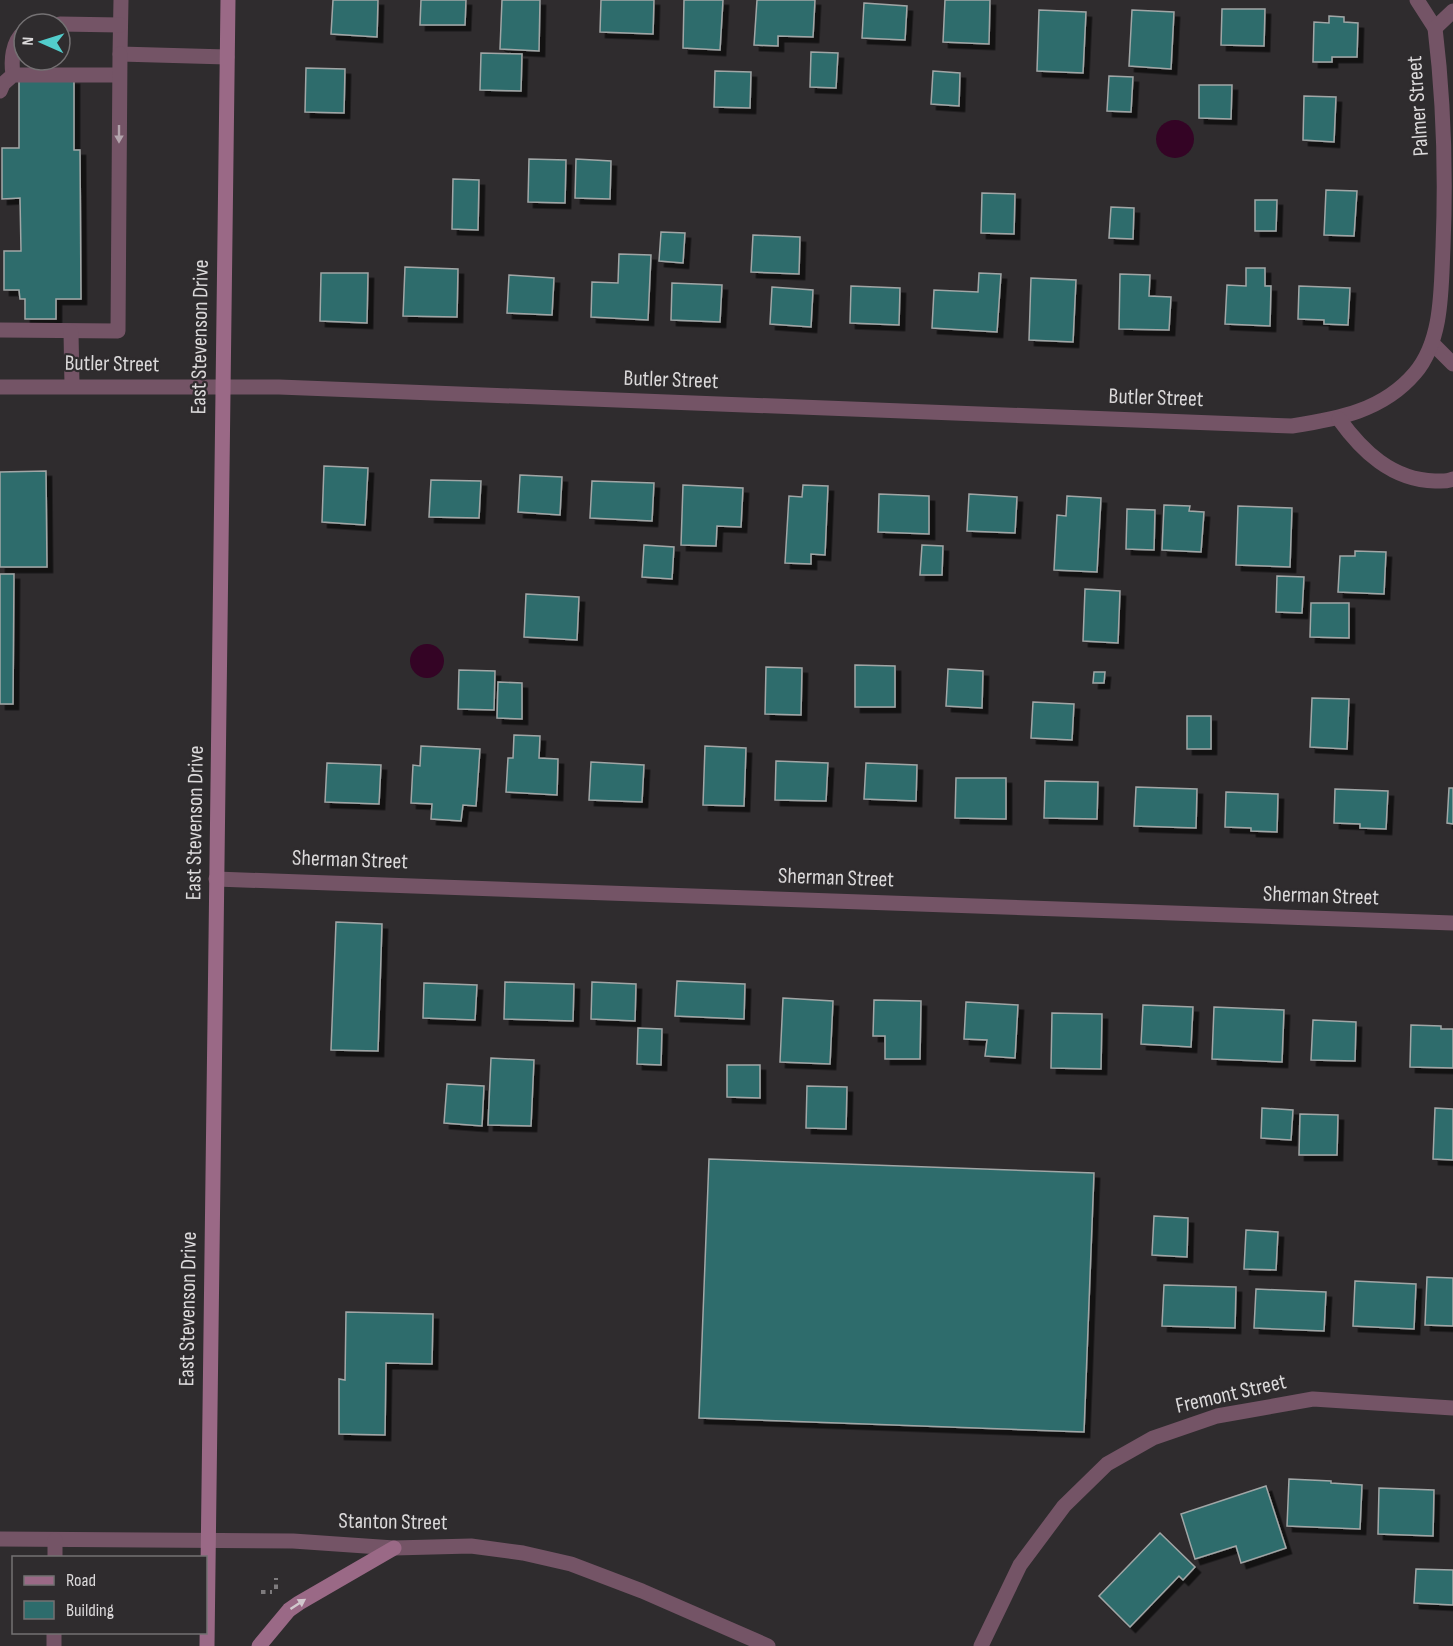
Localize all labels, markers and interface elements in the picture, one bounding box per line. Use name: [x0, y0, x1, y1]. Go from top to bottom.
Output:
north arrow: [12, 12, 72, 72]
text: N: [19, 37, 38, 46]
street label: Palmer Street: [1401, 55, 1435, 157]
one-way arrow: [114, 124, 124, 143]
street label: East Stevenson Drive: [185, 259, 215, 415]
street label: Butler Street: [64, 350, 160, 378]
street label: Butler Street: [623, 365, 719, 395]
street label: Butler Street: [1108, 383, 1204, 413]
street label: East Stevenson Drive: [180, 745, 210, 901]
street label: Sherman Street: [292, 844, 409, 876]
street label: Sherman Street: [778, 862, 895, 894]
street label: Sherman Street: [1263, 880, 1380, 912]
street label: East Stevenson Drive: [173, 1231, 203, 1387]
street label: Fremont Street: [1173, 1368, 1289, 1420]
street label: Stanton Street: [338, 1508, 448, 1536]
legend: [12, 1556, 207, 1634]
text: Road: [66, 1570, 96, 1591]
one-way arrow: [290, 1598, 306, 1609]
text: Building: [66, 1600, 114, 1621]

